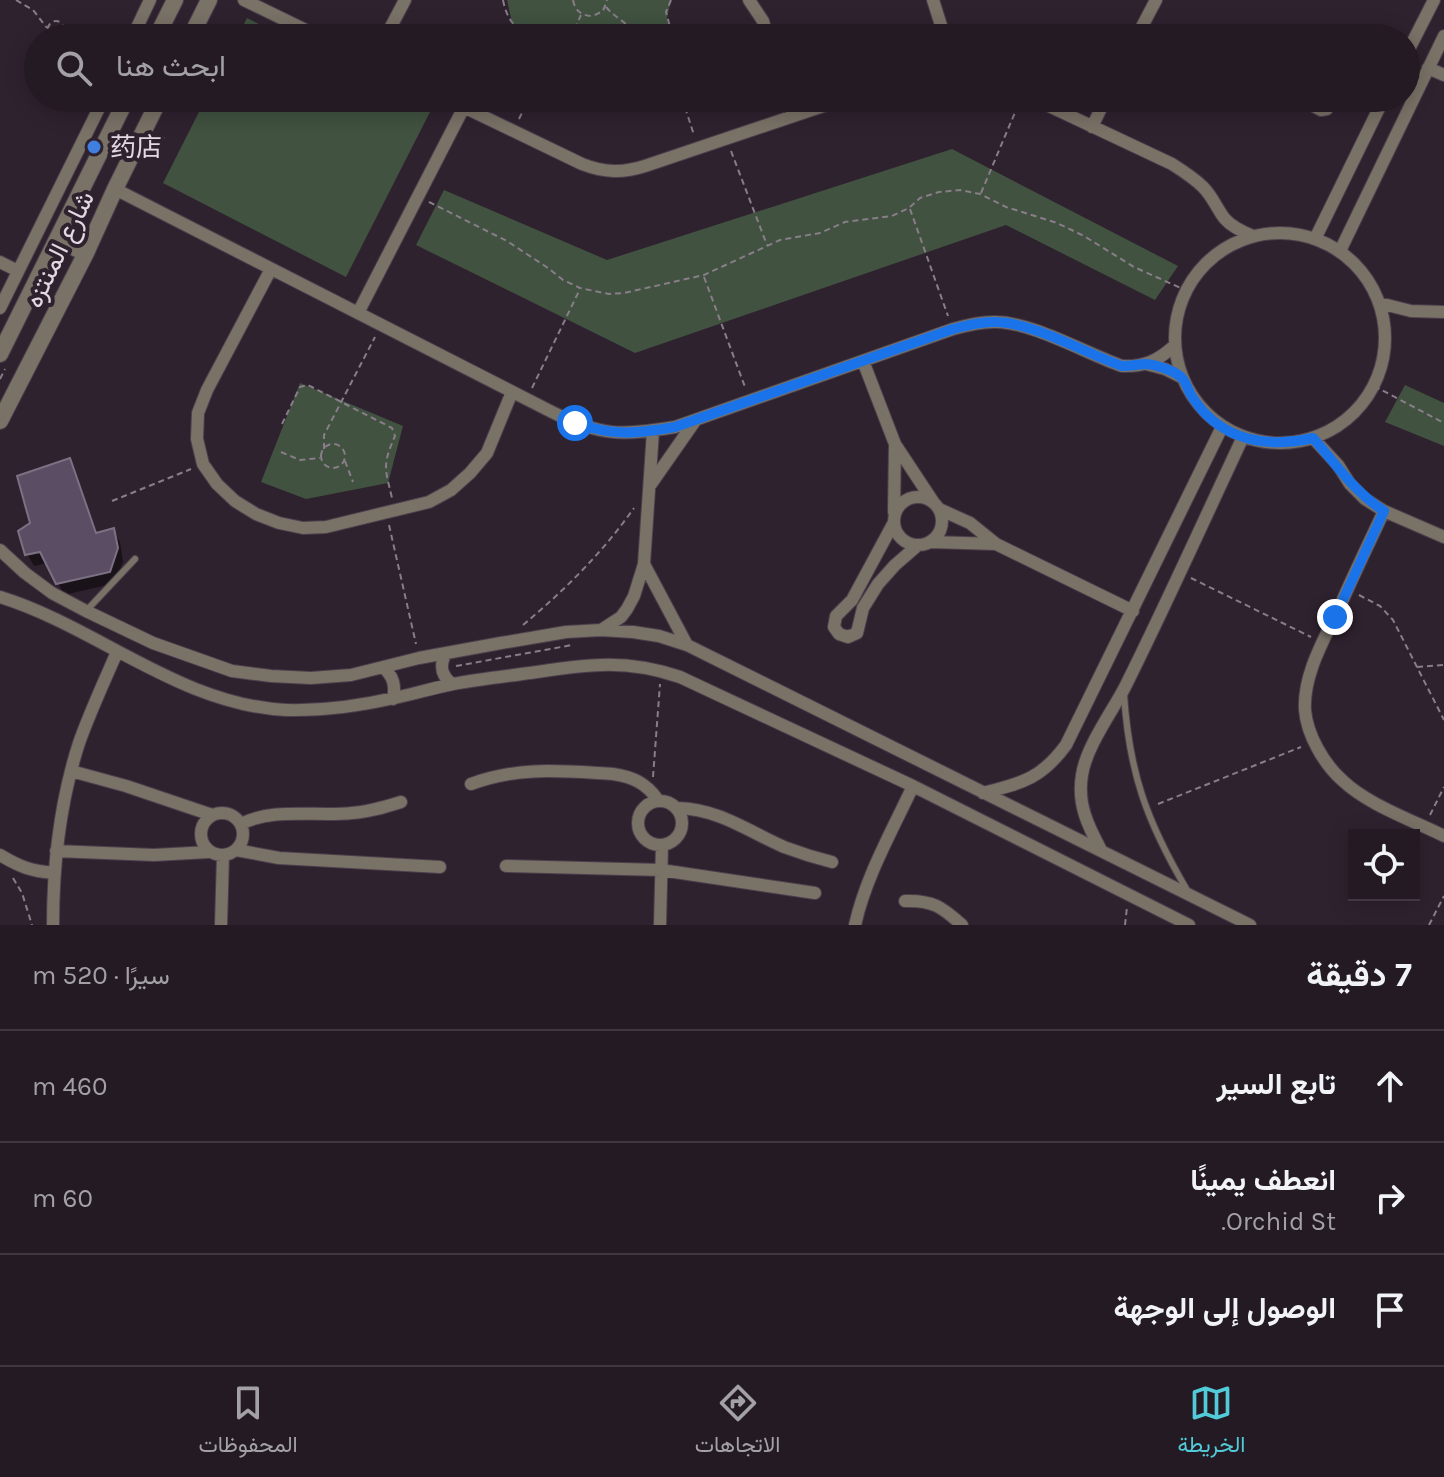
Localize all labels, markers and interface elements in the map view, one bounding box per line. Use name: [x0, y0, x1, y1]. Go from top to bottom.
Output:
search box: [24, 24, 1420, 112]
icon: search: [52, 46, 96, 90]
text: ابحث هنا: [116, 48, 226, 84]
place label: 药店: [110, 132, 162, 163]
marker: 药店: [85, 138, 103, 156]
street label: شارع المنتزه: [18, 186, 103, 313]
route start: [557, 405, 593, 441]
route end: [1317, 599, 1353, 635]
map controls: [1348, 829, 1420, 901]
button: locate: [1348, 829, 1420, 901]
text: 7 دقيقة: [1306, 955, 1412, 995]
text: سيرًا · 520 m: [32, 960, 170, 991]
icon: ahead: [1368, 1064, 1412, 1108]
text: تابع السير: [1217, 1066, 1336, 1102]
text: 460 m: [32, 1071, 107, 1102]
text: انعطف يمينًا: [1190, 1162, 1336, 1198]
icon: right: [1368, 1176, 1412, 1220]
text: 60 m: [32, 1183, 93, 1214]
text: Orchid St.: [1221, 1206, 1336, 1237]
icon: arrive: [1368, 1288, 1412, 1332]
text: الوصول إلى الوجهة: [1113, 1290, 1336, 1326]
tab: المحفوظات: [199, 1381, 298, 1464]
tab: الاتجاهات: [695, 1381, 780, 1464]
tab: الخريطة: [1177, 1381, 1245, 1464]

